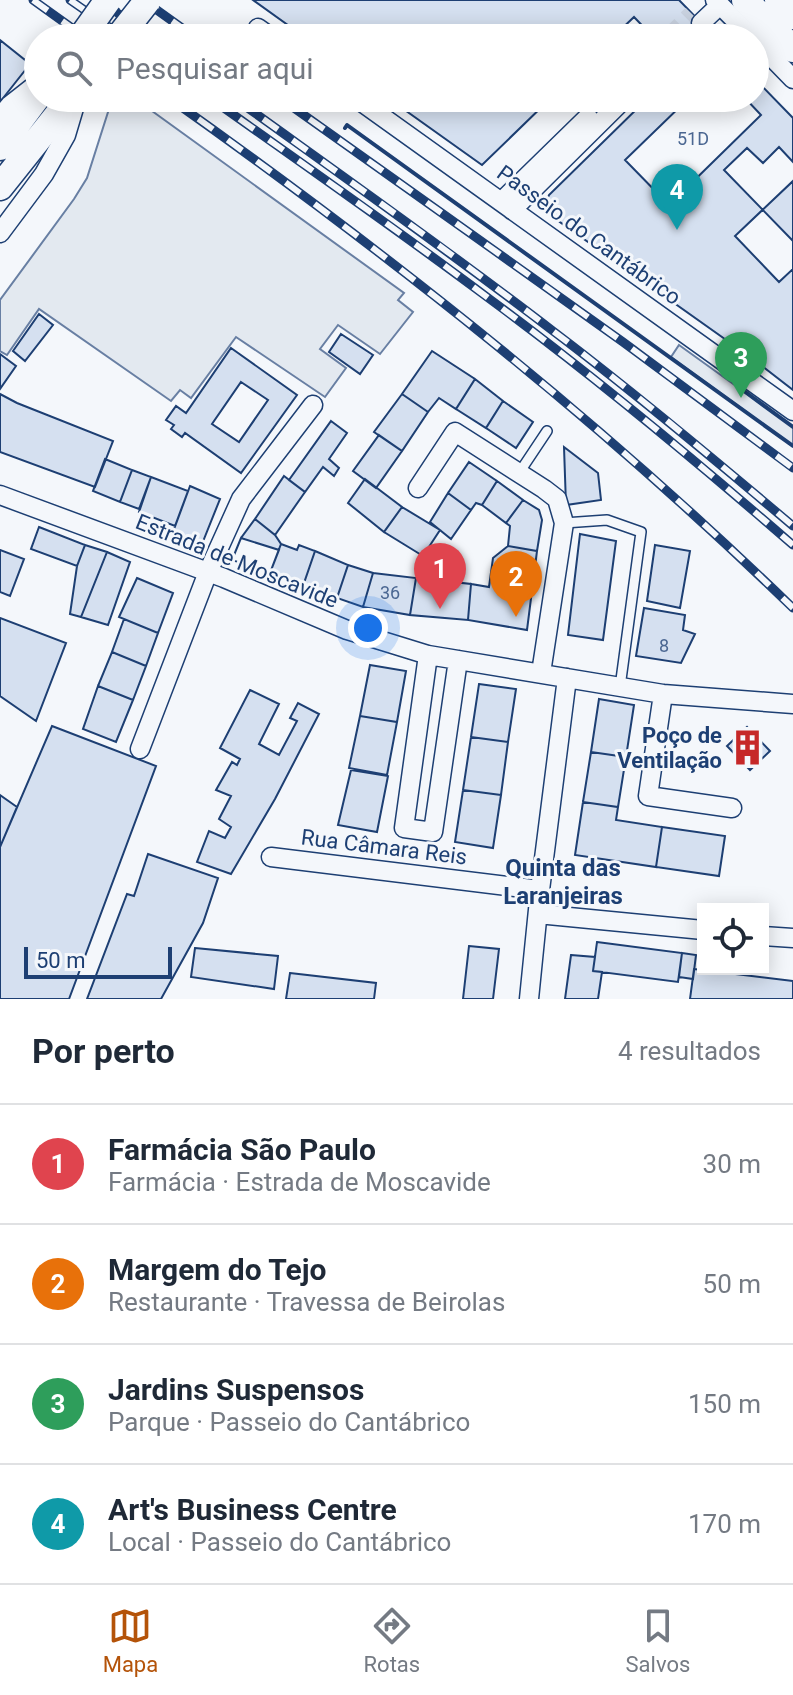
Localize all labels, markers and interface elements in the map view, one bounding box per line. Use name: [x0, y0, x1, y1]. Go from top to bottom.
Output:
search box: [24, 24, 769, 112]
icon: search: [52, 46, 96, 90]
text: Pesquisar aqui: [116, 51, 314, 86]
house number: 51D: [677, 128, 709, 149]
street label: Passeio do Cantábrico: [492, 160, 686, 310]
pin: 4: [651, 164, 703, 230]
pin: 3: [715, 332, 767, 398]
street label: Estrada de Moscavide: [132, 509, 342, 613]
pin: 1: [414, 543, 466, 609]
pin: 2: [490, 551, 542, 617]
house number: 36: [380, 582, 400, 603]
your location: [348, 608, 388, 648]
house number: 8: [659, 635, 669, 656]
place label: Poço de Ventilação: [617, 723, 722, 773]
building icon: Poço de Ventilação: [729, 729, 767, 767]
street label: Rua Câmara Reis: [300, 824, 468, 870]
district label: Quinta das Laranjeiras: [503, 854, 623, 910]
map controls: [697, 903, 769, 975]
button: locate: [697, 903, 769, 975]
scale bar: [24, 943, 172, 979]
text: 50 m: [36, 948, 85, 973]
text: Por perto: [32, 1031, 175, 1071]
text: 4 resultados: [618, 1036, 761, 1066]
text: Farmácia São Paulo: [108, 1132, 376, 1167]
text: 1: [51, 1149, 65, 1179]
text: 30 m: [703, 1149, 761, 1179]
text: Farmácia · Estrada de Moscavide: [108, 1167, 491, 1197]
text: Margem do Tejo: [108, 1252, 327, 1287]
text: 2: [51, 1269, 65, 1299]
text: 50 m: [703, 1269, 761, 1299]
text: Restaurante · Travessa de Beirolas: [108, 1287, 505, 1317]
text: Jardins Suspensos: [108, 1372, 364, 1407]
text: 3: [51, 1389, 65, 1419]
text: 150 m: [688, 1389, 761, 1419]
text: Parque · Passeio do Cantábrico: [108, 1407, 470, 1437]
text: Art's Business Centre: [108, 1492, 397, 1527]
text: 4: [51, 1509, 65, 1539]
text: 170 m: [688, 1509, 761, 1539]
text: Local · Passeio do Cantábrico: [108, 1527, 451, 1557]
tab: Mapa: [103, 1604, 158, 1677]
tab: Rotas: [364, 1604, 420, 1677]
tab: Salvos: [626, 1604, 690, 1677]

